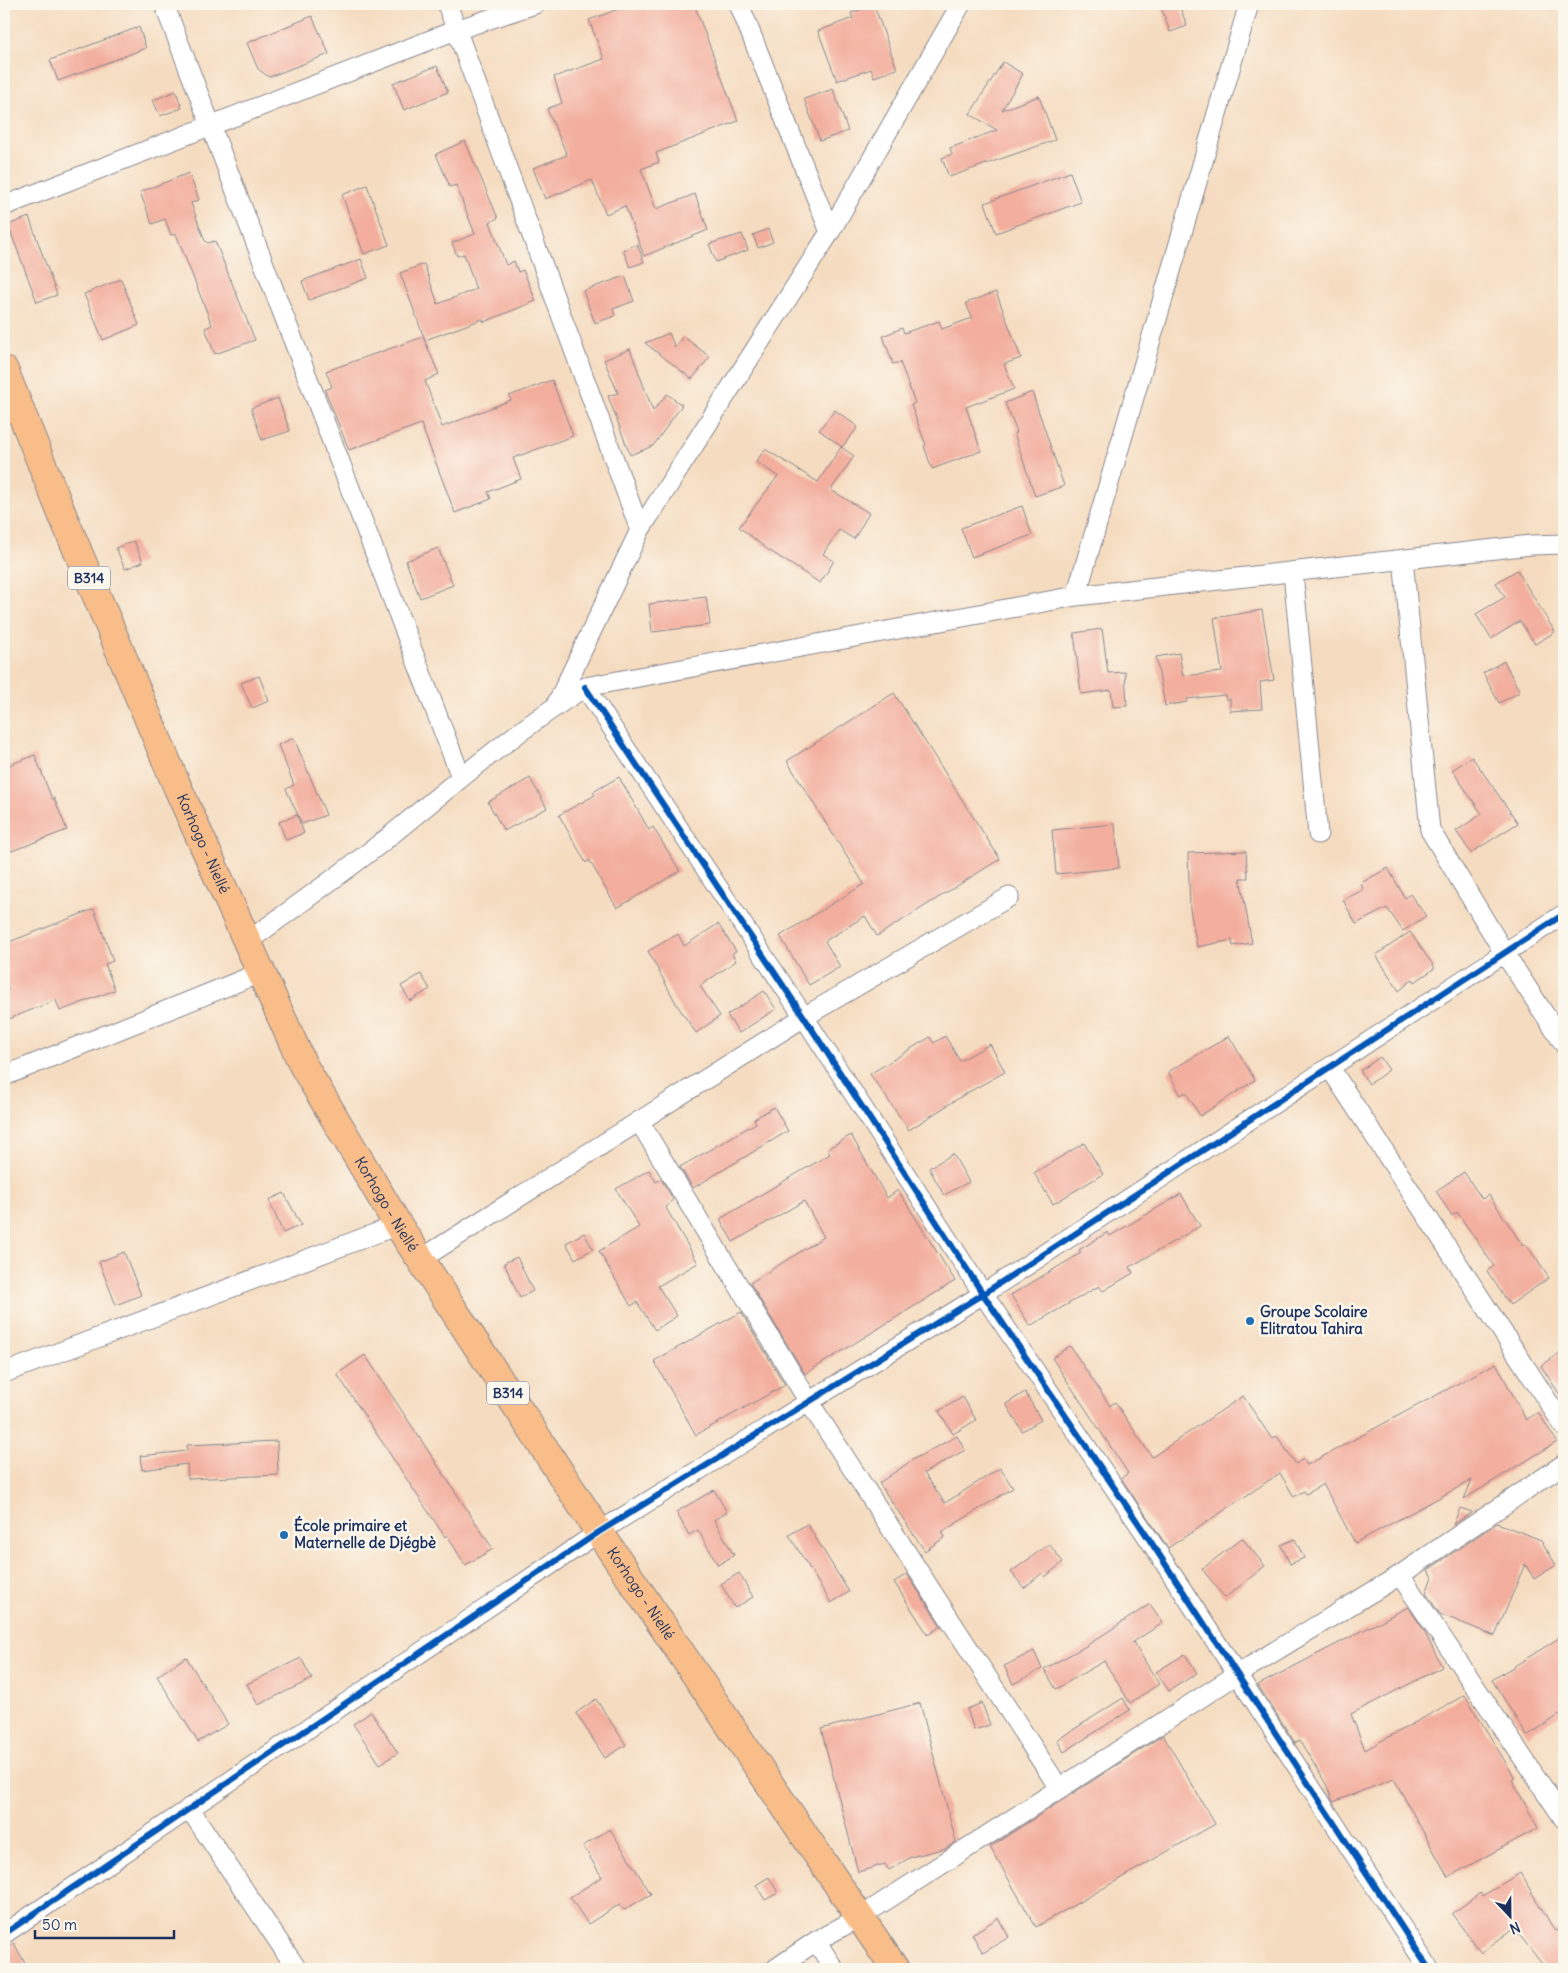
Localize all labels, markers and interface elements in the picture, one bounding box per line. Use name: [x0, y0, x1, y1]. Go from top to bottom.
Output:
road number: B314: [68, 566, 110, 590]
street label: Korhogo - Niellé: [173, 791, 234, 897]
street label: Korhogo - Niellé: [351, 1153, 423, 1255]
place label: Groupe Scolaire Elitratou Tahira: [1260, 1302, 1368, 1338]
marker: Groupe Scolaire Elitratou Tahira: [1244, 1315, 1256, 1327]
road number: B314: [487, 1382, 529, 1405]
place label: École primaire et Maternelle de Djégbè: [294, 1515, 436, 1553]
marker: École primaire et Maternelle de Djégbè: [278, 1529, 290, 1541]
street label: Korhogo - Niellé: [603, 1543, 679, 1643]
north arrow: [1486, 1890, 1536, 1940]
scale bar: [35, 1908, 174, 1940]
text: 50 m: [42, 1915, 77, 1934]
text: N: [1507, 1918, 1523, 1938]

